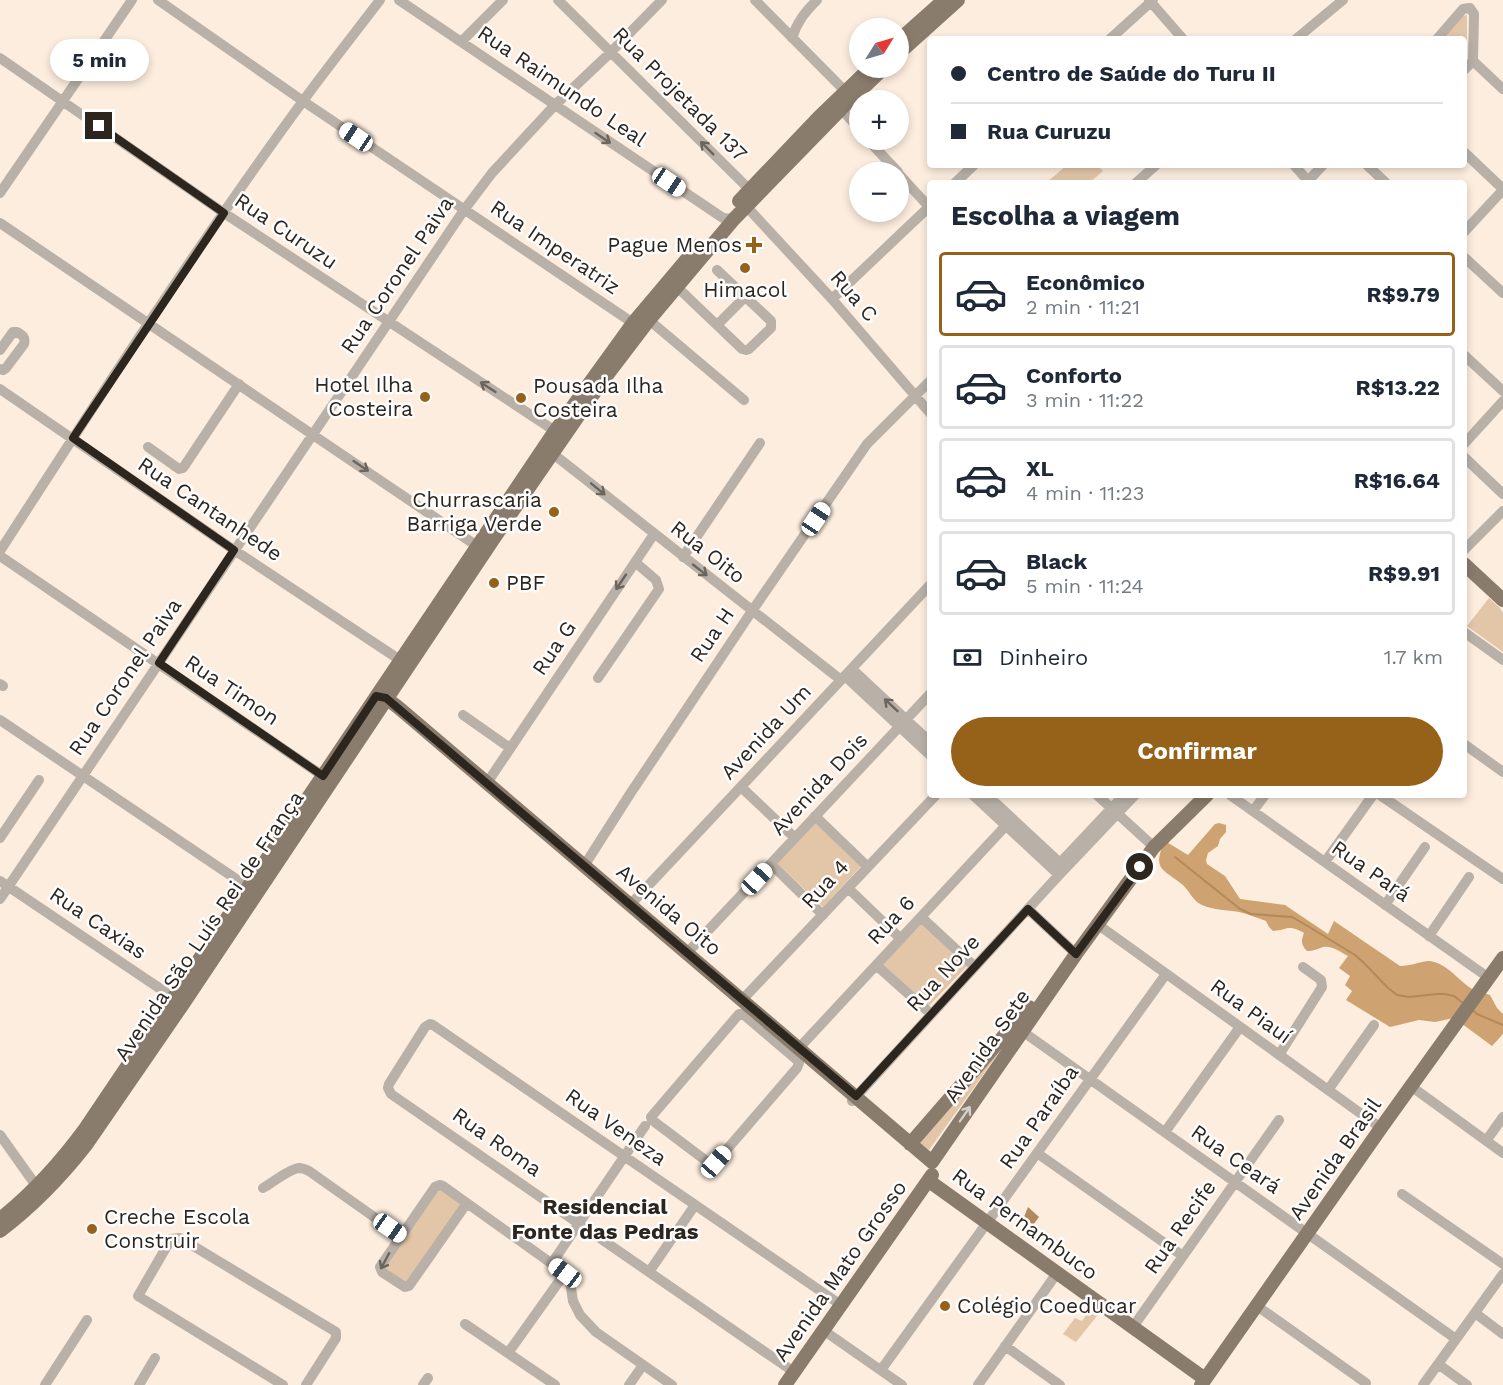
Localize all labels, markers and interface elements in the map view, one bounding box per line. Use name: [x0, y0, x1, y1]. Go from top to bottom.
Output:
north arrow: [849, 18, 909, 78]
map controls: [849, 18, 909, 222]
street label: Rua Raimundo Leal: [473, 20, 652, 152]
street label: Rua Projetada 137: [608, 21, 753, 166]
callout: 5 min: [50, 39, 148, 81]
text: 5 min: [72, 48, 127, 72]
text: Centro de Saúde do Turu II: [987, 61, 1276, 86]
button: +: [849, 90, 909, 150]
route end: [85, 112, 112, 139]
car: [336, 119, 376, 155]
text: Rua Curuzu: [987, 119, 1111, 144]
one-way arrow: [594, 132, 611, 144]
one-way arrow: [700, 141, 715, 156]
button: −: [849, 162, 909, 222]
car: [649, 164, 689, 200]
street label: Rua Curuzu: [230, 187, 342, 274]
street label: Rua Coronel Paiva: [335, 191, 458, 358]
street label: Rua Imperatriz: [486, 194, 625, 299]
text: Escolha a viagem: [951, 200, 1180, 232]
place label: Pague Menos: [607, 232, 742, 257]
marker: Pague Menos: [747, 238, 761, 252]
marker: Himacol: [738, 261, 752, 275]
street label: Rua C: [825, 265, 883, 326]
icon: car: [954, 267, 1008, 321]
text: Econômico: [1026, 270, 1145, 295]
place label: Himacol: [703, 277, 787, 302]
text: R$9.79: [1366, 282, 1440, 307]
text: 2 min · 11:21: [1026, 295, 1140, 319]
icon: car: [954, 360, 1008, 414]
text: Conforto: [1026, 363, 1122, 388]
place label: Hotel Ilha Costeira: [314, 372, 413, 421]
place label: Pousada Ilha Costeira: [533, 373, 663, 422]
text: R$13.22: [1356, 375, 1440, 400]
one-way arrow: [480, 381, 497, 393]
text: 3 min · 11:22: [1026, 388, 1144, 412]
marker: Hotel Ilha Costeira: [418, 390, 432, 404]
marker: Pousada Ilha Costeira: [514, 391, 528, 405]
street label: Rua Cantanhede: [133, 451, 287, 566]
icon: car: [954, 453, 1008, 507]
text: XL: [1026, 456, 1054, 481]
one-way arrow: [352, 461, 369, 473]
text: R$16.64: [1354, 468, 1440, 493]
text: 4 min · 11:23: [1026, 481, 1144, 505]
one-way arrow: [590, 483, 606, 496]
place label: Churrascaria Barriga Verde: [406, 487, 542, 536]
car: [798, 499, 834, 539]
marker: Churrascaria Barriga Verde: [547, 505, 561, 519]
street label: Rua Oito: [666, 515, 751, 588]
icon: car: [954, 546, 1008, 600]
text: Black: [1026, 549, 1087, 574]
text: R$9.91: [1368, 561, 1440, 586]
one-way arrow: [692, 564, 708, 577]
place label: PBF: [506, 570, 545, 595]
one-way arrow: [615, 574, 627, 590]
text: 5 min · 11:24: [1026, 574, 1144, 598]
marker: PBF: [487, 576, 501, 590]
street label: Rua Coronel Paiva: [63, 593, 186, 760]
street label: Rua H: [684, 603, 739, 667]
street label: Rua G: [526, 616, 581, 680]
icon: cash: [951, 641, 984, 674]
text: Dinheiro: [999, 645, 1088, 670]
text: 1.7 km: [1384, 645, 1443, 669]
street label: Rua Timon: [180, 649, 284, 730]
street label: Avenida Um: [715, 679, 816, 785]
one-way arrow: [884, 698, 899, 712]
button: Confirmar: [951, 717, 1443, 786]
street label: Avenida Dois: [765, 727, 872, 840]
street label: Avenida São Luís Rei de França: [109, 786, 309, 1065]
street label: Rua Pará: [1327, 835, 1415, 907]
route start: [1126, 853, 1153, 880]
street label: Rua 4: [796, 854, 854, 913]
street label: Avenida Oito: [612, 859, 727, 961]
car: [738, 860, 776, 898]
street label: Rua Caxias: [45, 881, 151, 964]
street label: Rua 6: [862, 890, 920, 949]
street label: Rua Nove: [901, 929, 985, 1016]
street label: Rua Piauí: [1206, 973, 1297, 1049]
street label: Avenida Sete: [938, 984, 1035, 1107]
street label: Rua Paraíba: [994, 1060, 1084, 1173]
street label: Rua Veneza: [561, 1083, 672, 1171]
street label: Avenida Brasil: [1283, 1092, 1386, 1225]
street label: Rua Roma: [448, 1102, 547, 1182]
one-way arrow: [959, 1106, 971, 1122]
street label: Rua Ceará: [1187, 1119, 1286, 1199]
car: [697, 1143, 735, 1181]
street label: Rua Pernambuco: [948, 1162, 1103, 1285]
street label: Avenida Mato Grosso: [768, 1175, 912, 1366]
street label: Rua Recife: [1138, 1175, 1221, 1278]
district label: Residencial Fonte das Pedras: [511, 1194, 699, 1244]
place label: Creche Escola Construir: [104, 1204, 250, 1253]
car: [370, 1210, 410, 1246]
marker: Creche Escola Construir: [85, 1222, 99, 1236]
one-way arrow: [379, 1252, 391, 1270]
car: [545, 1255, 585, 1291]
place label: Colégio Coeducar: [957, 1293, 1137, 1318]
marker: Colégio Coeducar: [938, 1299, 952, 1313]

